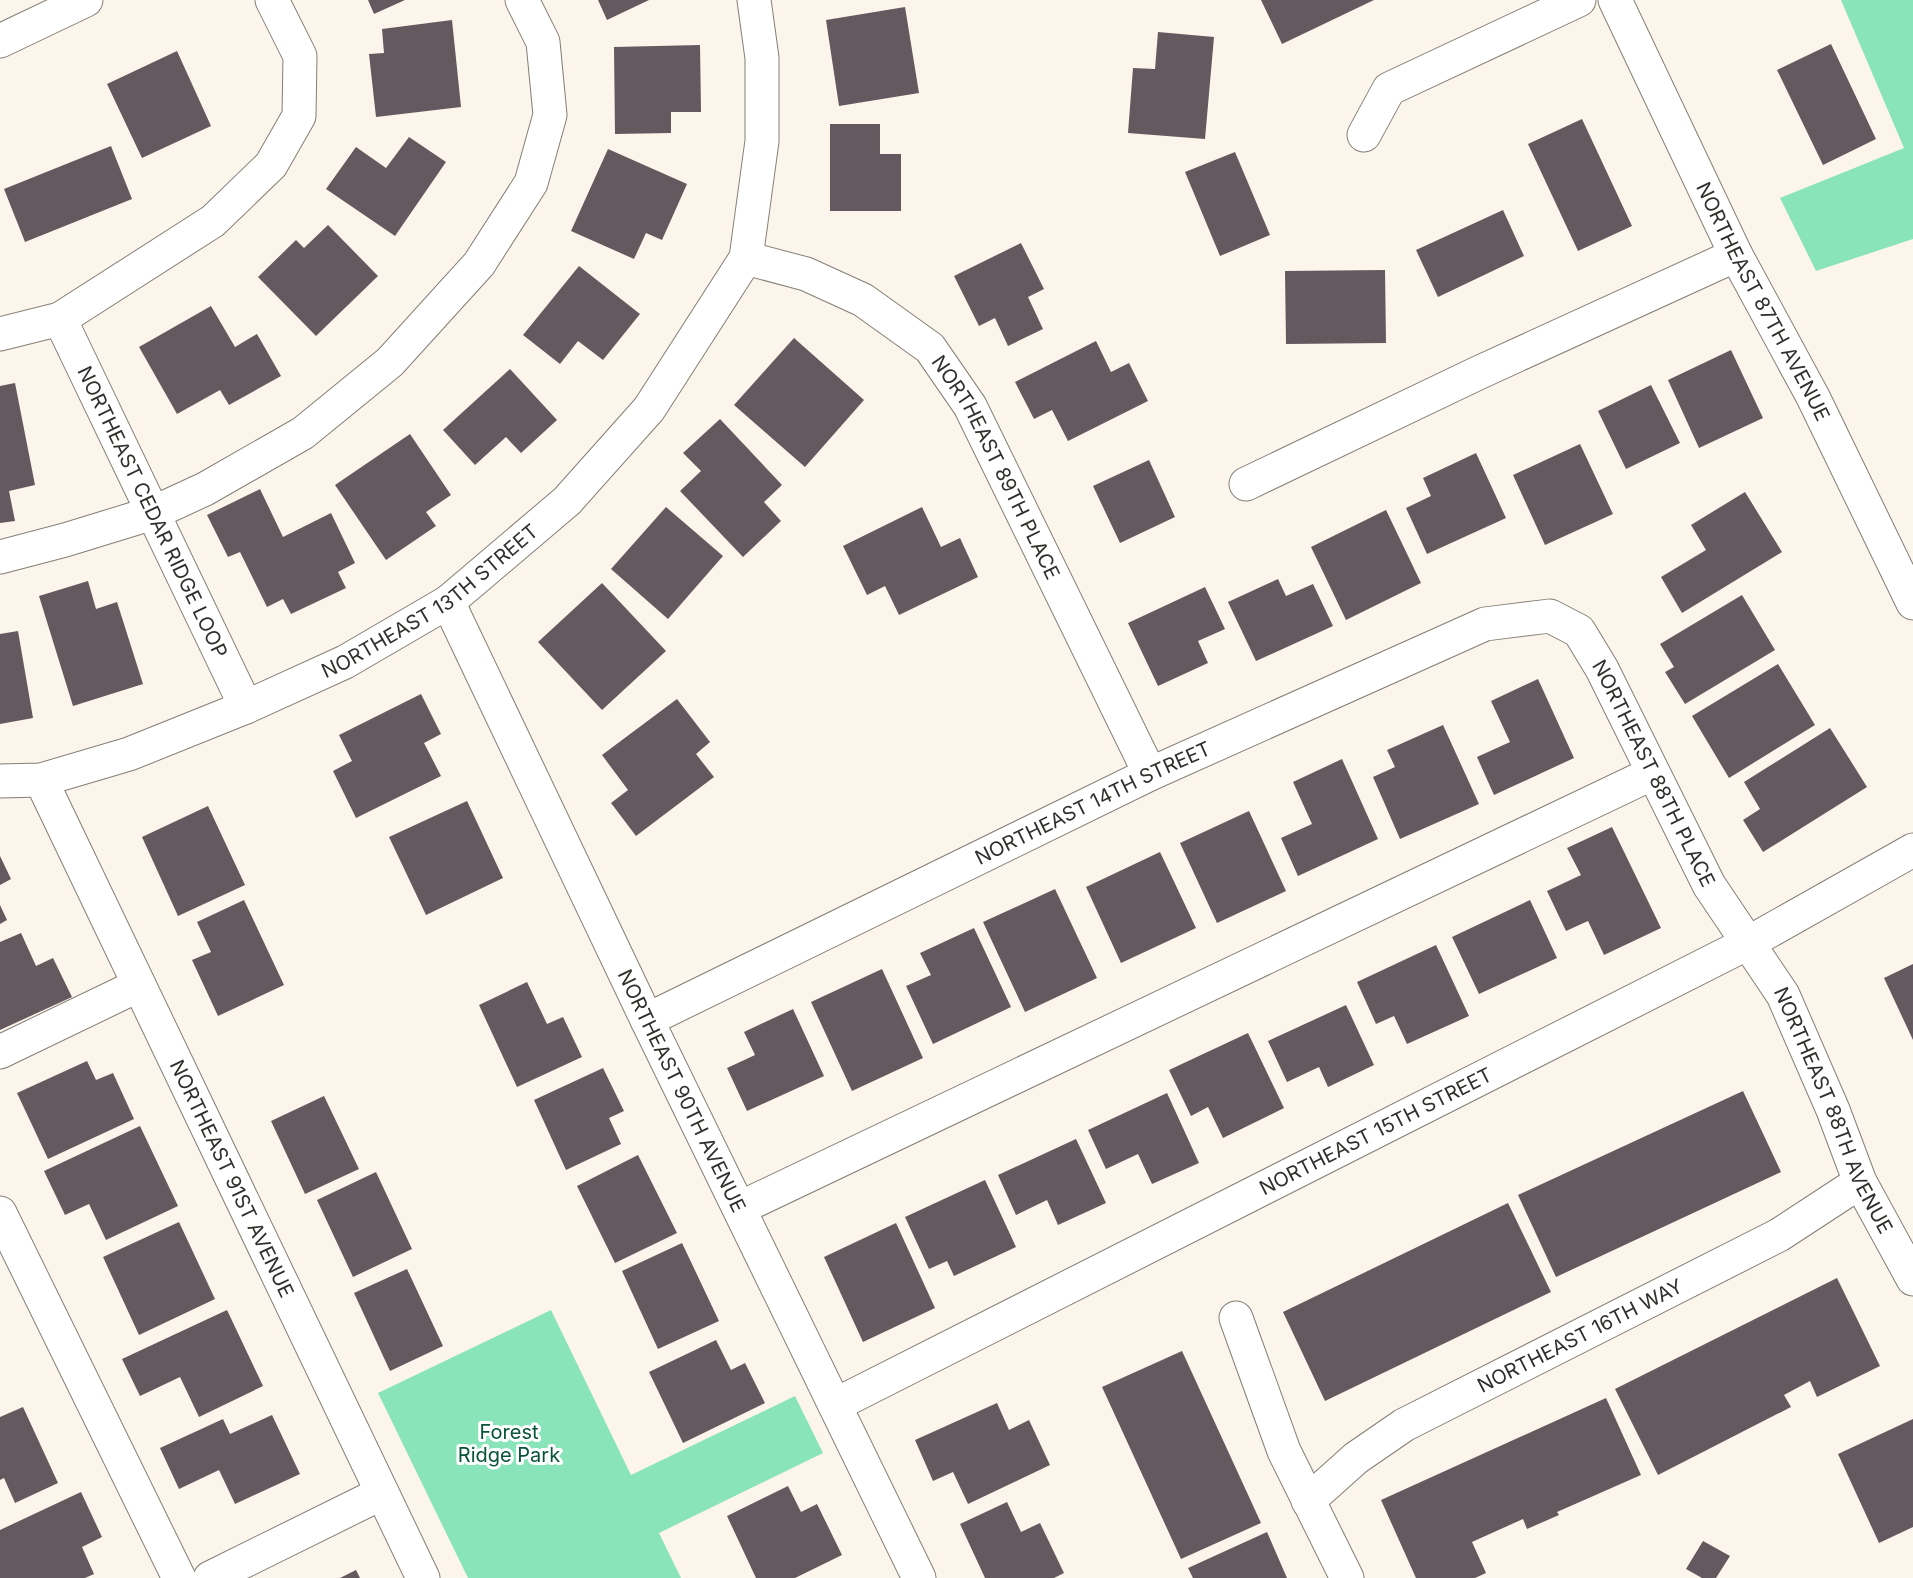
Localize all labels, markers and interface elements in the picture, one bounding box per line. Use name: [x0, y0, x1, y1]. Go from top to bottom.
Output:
street label: NORTHEAST 87TH AVENUE: [1691, 178, 1835, 425]
street label: NORTHEAST 89TH PLACE: [927, 351, 1065, 583]
street label: NORTHEAST CEDAR RIDGE LOOP: [72, 362, 233, 662]
street label: NORTHEAST 13TH STREET: [318, 519, 543, 683]
street label: NORTHEAST 88TH PLACE: [1587, 655, 1720, 891]
street label: NORTHEAST 14TH STREET: [971, 736, 1214, 870]
street label: NORTHEAST 90TH AVENUE: [613, 966, 751, 1216]
street label: NORTHEAST 88TH AVENUE: [1769, 983, 1898, 1238]
street label: NORTHEAST 91ST AVENUE: [165, 1056, 299, 1301]
street label: NORTHEAST 15TH STREET: [1255, 1063, 1496, 1200]
street label: NORTHEAST 16TH WAY: [1473, 1274, 1687, 1398]
park label: Forest Ridge Park: [458, 1420, 560, 1467]

